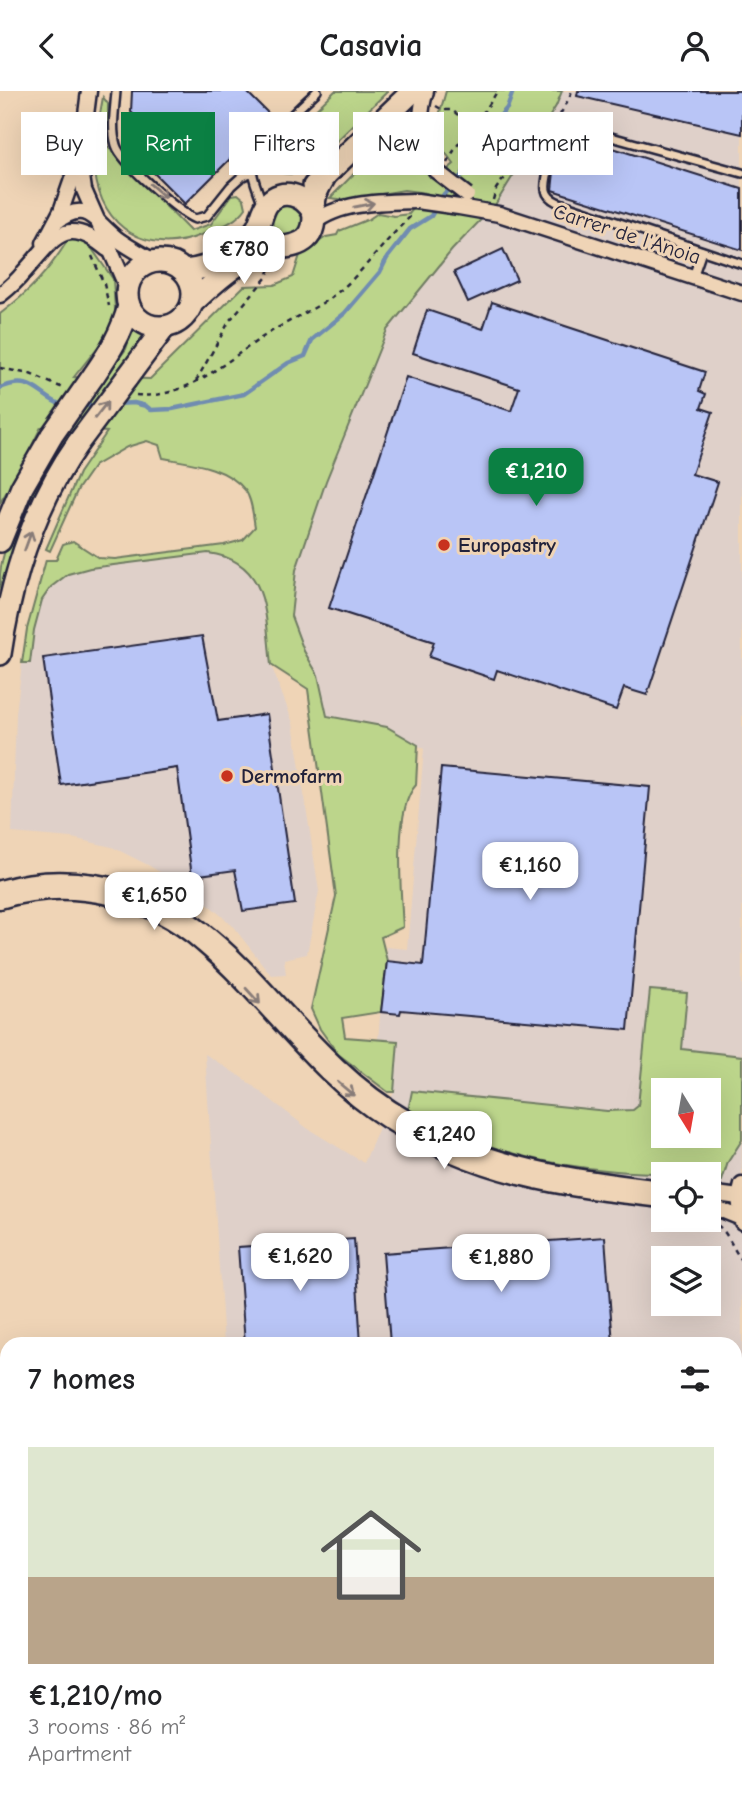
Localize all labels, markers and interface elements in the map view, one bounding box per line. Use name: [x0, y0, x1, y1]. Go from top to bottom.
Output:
icon: back: [28, 27, 66, 65]
text: Casavia: [320, 27, 422, 64]
icon: person: [676, 27, 714, 65]
chip: Buy: [21, 112, 107, 175]
chip: Rent: [121, 112, 215, 175]
chip: Filters: [229, 112, 339, 175]
chip: New: [353, 112, 444, 175]
chip: Apartment: [458, 112, 613, 175]
one-way arrow: [149, 183, 166, 200]
one-way arrow: [352, 198, 375, 212]
street label: Carrer de l'Anoia: [550, 199, 704, 269]
pin: €780: [203, 227, 285, 286]
text: €780: [219, 235, 269, 262]
one-way arrow: [94, 402, 109, 420]
pin: €1,210: [479, 449, 593, 508]
text: €1,210: [505, 457, 567, 484]
one-way arrow: [23, 530, 36, 552]
place label: Europastry: [458, 533, 556, 557]
marker: Europastry: [436, 537, 452, 553]
place label: Dermofarm: [241, 764, 343, 788]
marker: Dermofarm: [219, 768, 235, 784]
pin: €1,160: [473, 843, 587, 902]
text: €1,160: [498, 851, 562, 878]
pin: €1,650: [97, 873, 211, 932]
text: €1,650: [121, 881, 187, 908]
one-way arrow: [245, 987, 261, 1005]
north arrow: [651, 1078, 721, 1148]
map controls: [651, 1078, 721, 1316]
one-way arrow: [336, 1081, 354, 1097]
pin: €1,240: [387, 1111, 501, 1171]
text: €1,240: [412, 1120, 476, 1147]
button: locate: [651, 1162, 721, 1232]
pin: €1,620: [243, 1233, 357, 1293]
pin: €1,880: [444, 1235, 558, 1294]
text: €1,620: [267, 1242, 333, 1269]
text: €1,880: [468, 1243, 534, 1270]
button: layers: [651, 1246, 721, 1316]
icon: filters: [676, 1360, 714, 1398]
text: 7 homes: [28, 1362, 135, 1397]
icon: home: [308, 1492, 434, 1618]
text: €1,210/mo: [28, 1678, 163, 1713]
text: 3 rooms · 86 m²: [28, 1713, 185, 1740]
text: Apartment: [28, 1740, 131, 1767]

